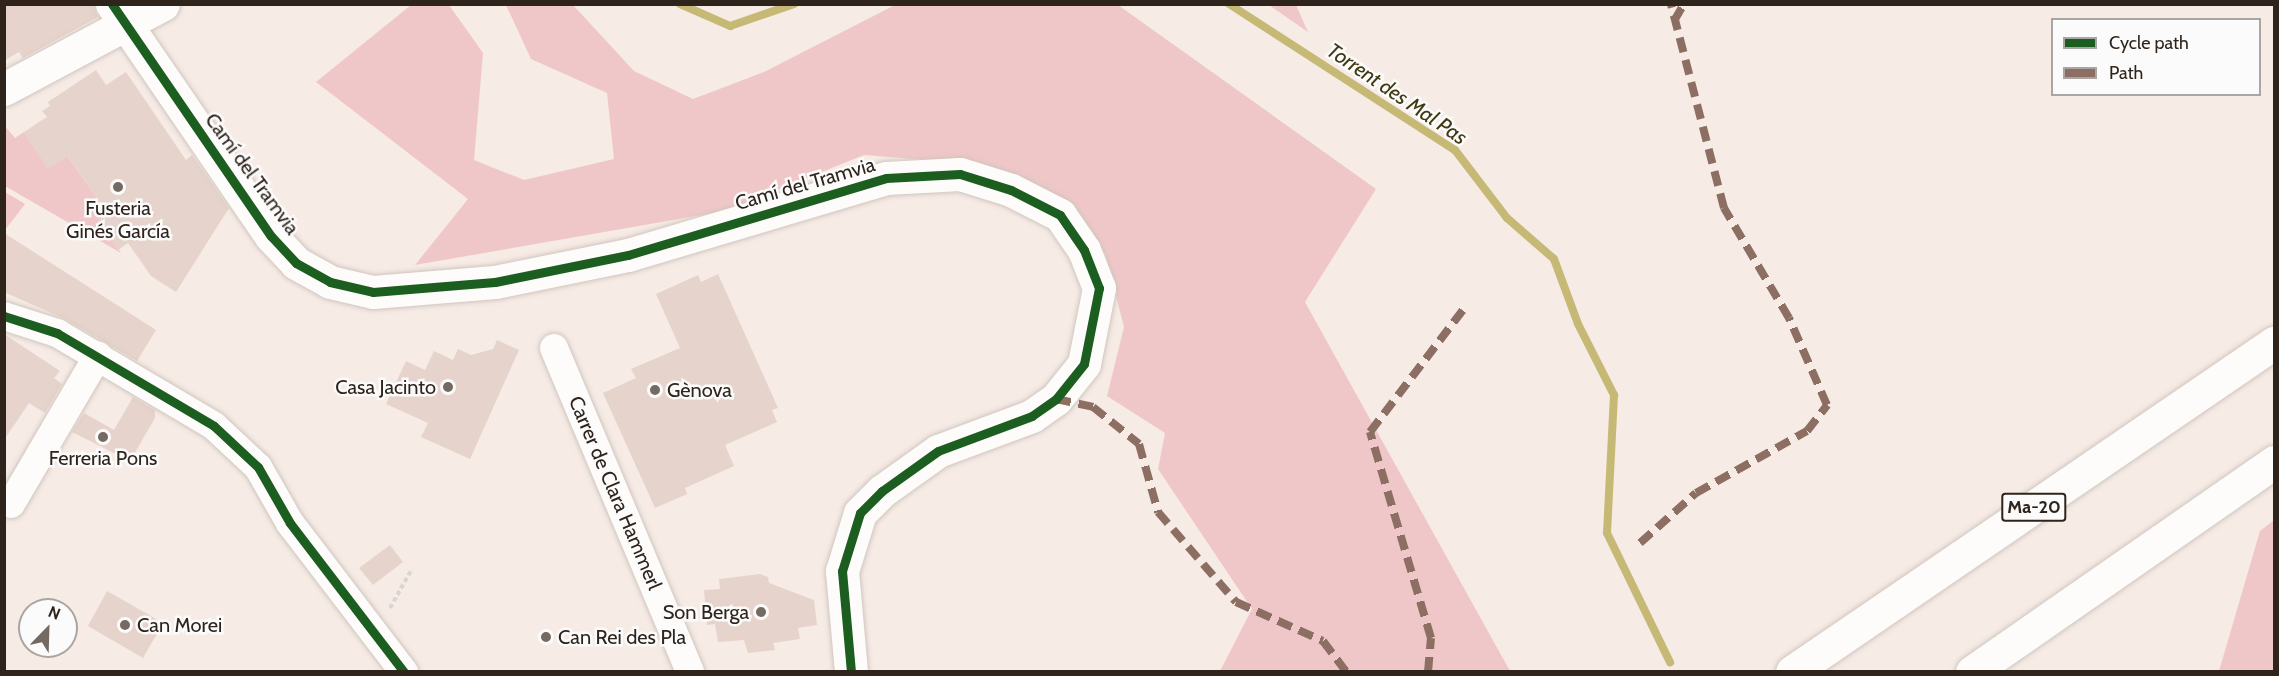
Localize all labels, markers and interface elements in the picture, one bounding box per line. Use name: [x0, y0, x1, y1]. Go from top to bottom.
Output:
legend: [2051, 18, 2261, 96]
text: Cycle path: [2109, 32, 2189, 54]
water label: Torrent des Mal Pas: [1322, 38, 1472, 150]
text: Path: [2109, 62, 2143, 84]
street label: Camí del Tramvia: [200, 109, 304, 239]
street label: Camí del Tramvia: [732, 153, 878, 215]
marker: Fusteria Ginés García: [111, 180, 125, 194]
place label: Fusteria Ginés García: [66, 197, 170, 244]
place label: Casa Jacinto: [335, 375, 436, 399]
place label: Gènova: [667, 378, 732, 402]
marker: Casa Jacinto: [441, 380, 455, 394]
marker: Gènova: [648, 383, 662, 397]
street label: Carrer de Clara Hammerl: [563, 393, 667, 593]
marker: Ferreria Pons: [96, 430, 110, 444]
place label: Ferreria Pons: [49, 446, 157, 470]
road number: Ma-20: [2001, 492, 2067, 522]
north arrow: [18, 598, 78, 658]
place label: Son Berga: [663, 600, 749, 624]
text: N: [46, 602, 63, 624]
marker: Son Berga: [754, 605, 768, 619]
place label: Can Morei: [137, 613, 222, 637]
marker: Can Morei: [118, 618, 132, 632]
place label: Can Rei des Pla: [558, 625, 686, 649]
marker: Can Rei des Pla: [539, 630, 553, 644]

